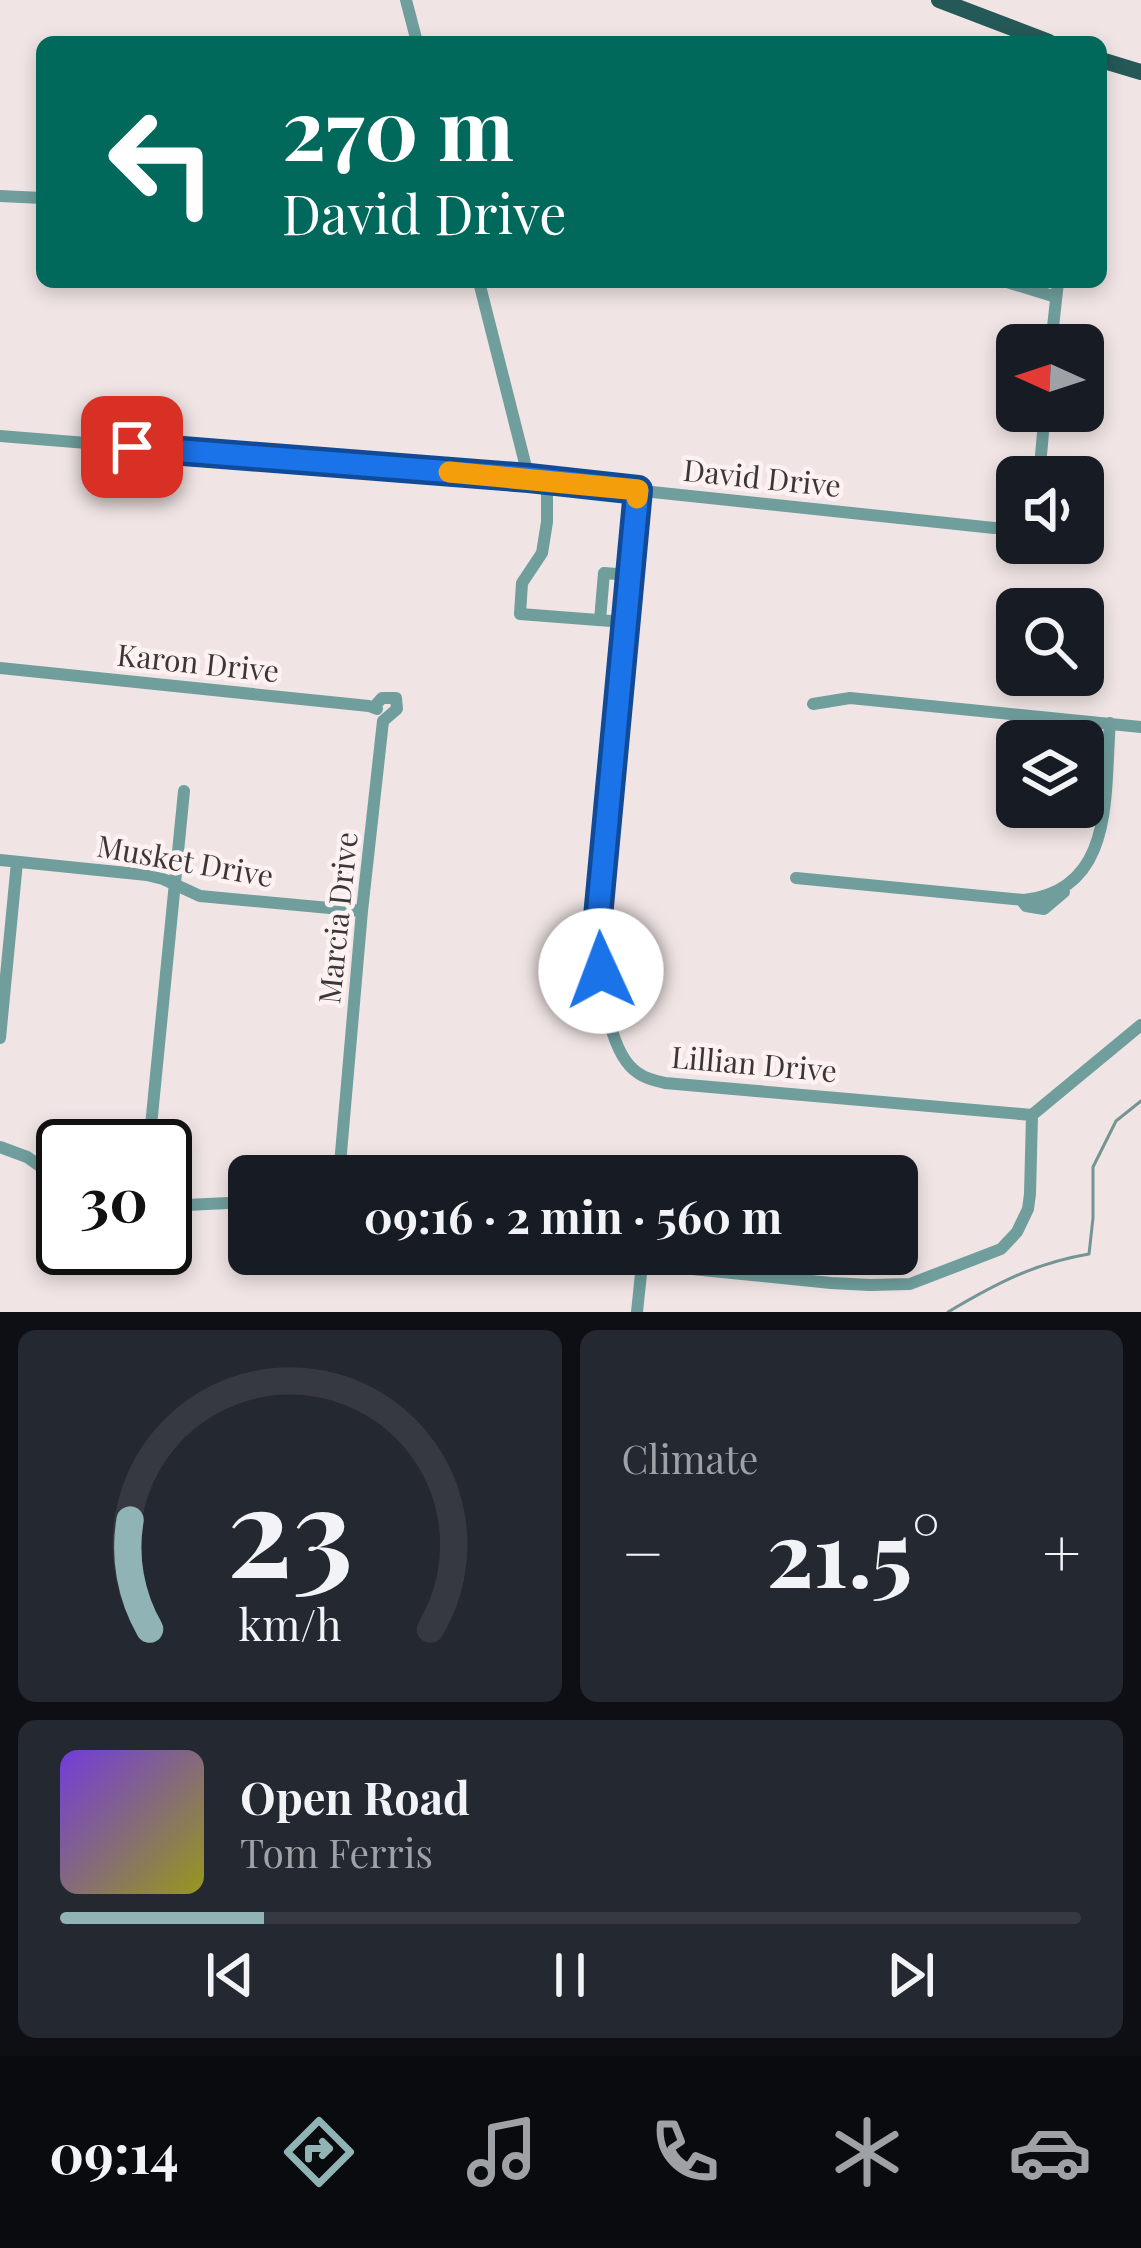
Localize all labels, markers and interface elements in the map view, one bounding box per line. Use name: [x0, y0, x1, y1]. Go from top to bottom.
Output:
text: 270 m: [282, 70, 514, 182]
icon: left: [84, 84, 240, 240]
text: David Drive: [282, 177, 567, 249]
north arrow: [996, 324, 1104, 432]
map controls: [996, 324, 1104, 828]
pin: [81, 396, 183, 498]
icon: arrive: [99, 414, 165, 480]
street label: David Drive: [681, 449, 843, 505]
button: sound: [996, 456, 1104, 564]
button: search: [996, 588, 1104, 696]
street label: Karon Drive: [115, 634, 281, 690]
button: layers: [996, 720, 1104, 828]
street label: Musket Drive: [94, 825, 277, 895]
street label: Marcia Drive: [308, 830, 366, 1006]
position arrow: [538, 908, 664, 1034]
street label: Lillian Drive: [670, 1036, 839, 1090]
speed limit sign: 30: [36, 1119, 192, 1275]
text: 09:16 · 2 min · 560 m: [364, 1185, 782, 1245]
text: Climate: [622, 1432, 759, 1484]
text: 23: [227, 1443, 353, 1609]
text: 21.5°: [766, 1491, 940, 1611]
text: −: [622, 1507, 664, 1595]
text: +: [1042, 1507, 1081, 1595]
text: km/h: [238, 1595, 341, 1652]
text: Open Road: [240, 1766, 470, 1826]
text: Tom Ferris: [240, 1826, 433, 1878]
icon: previous: [197, 1942, 263, 2008]
icon: pause: [537, 1942, 603, 2008]
icon: next: [878, 1942, 944, 2008]
icon: directions: [277, 2110, 361, 2194]
icon: music: [460, 2110, 544, 2194]
icon: phone: [643, 2110, 727, 2194]
icon: climate: [825, 2110, 909, 2194]
icon: car: [1008, 2110, 1092, 2194]
text: 09:14: [49, 2116, 179, 2188]

